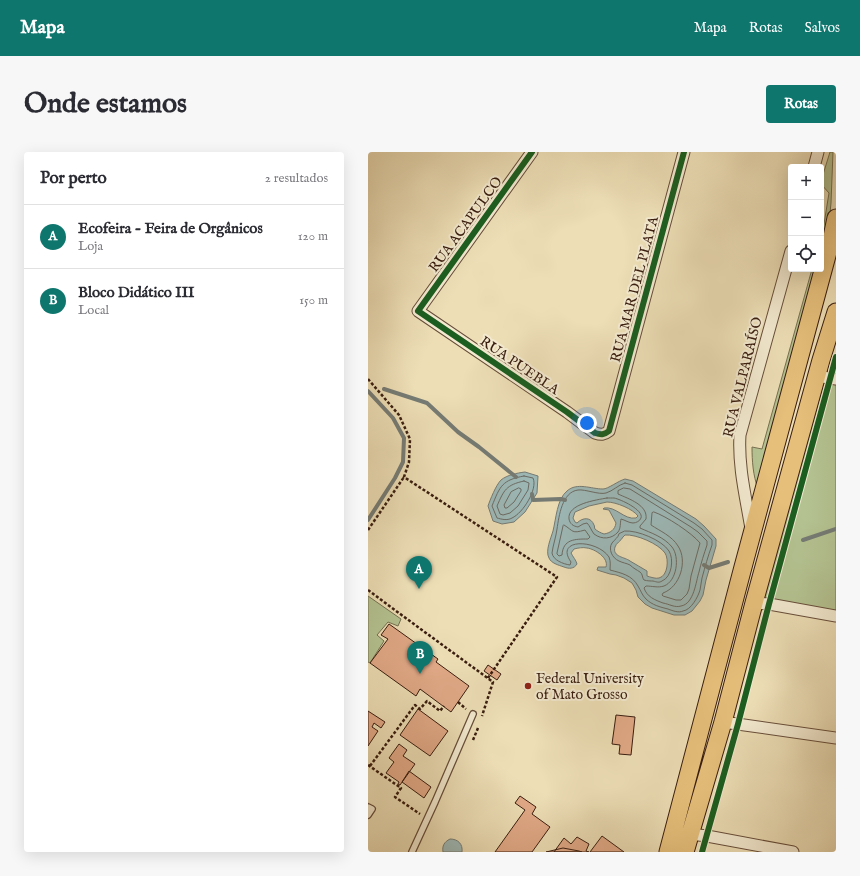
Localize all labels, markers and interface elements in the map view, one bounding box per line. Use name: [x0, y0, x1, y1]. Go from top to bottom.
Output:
text: Mapa: [20, 16, 65, 40]
text: Mapa: [694, 19, 727, 37]
text: Rotas: [749, 19, 783, 37]
text: Salvos: [805, 19, 840, 37]
button: Rotas: [766, 85, 836, 123]
text: Onde estamos: [24, 87, 187, 122]
map controls: [788, 164, 824, 272]
button: +: [788, 164, 824, 200]
text: Por perto: [40, 168, 107, 189]
text: 2 resultados: [265, 170, 328, 187]
street label: RUA ACAPULCO: [425, 173, 507, 276]
button: −: [788, 200, 824, 236]
street label: RUA MAR DEL PLATA: [607, 214, 663, 364]
text: Ecofeira - Feira de Orgânicos: [78, 219, 263, 238]
text: A: [49, 228, 57, 245]
text: 120 m: [298, 228, 328, 245]
button: locate: [788, 236, 824, 272]
text: Loja: [78, 238, 103, 255]
text: Bloco Didático III: [78, 283, 195, 302]
text: B: [49, 292, 57, 309]
text: 150 m: [299, 292, 328, 309]
text: Local: [78, 302, 109, 319]
street label: RUA VALPARAÍSO: [718, 314, 767, 439]
street label: RUA PUEBLA: [476, 333, 563, 399]
your location: [577, 413, 597, 433]
pin: A: [406, 556, 432, 589]
pin: B: [407, 641, 433, 674]
place label: Federal University of Mato Grosso: [536, 670, 644, 704]
marker: Federal University of Mato Grosso: [523, 681, 533, 691]

